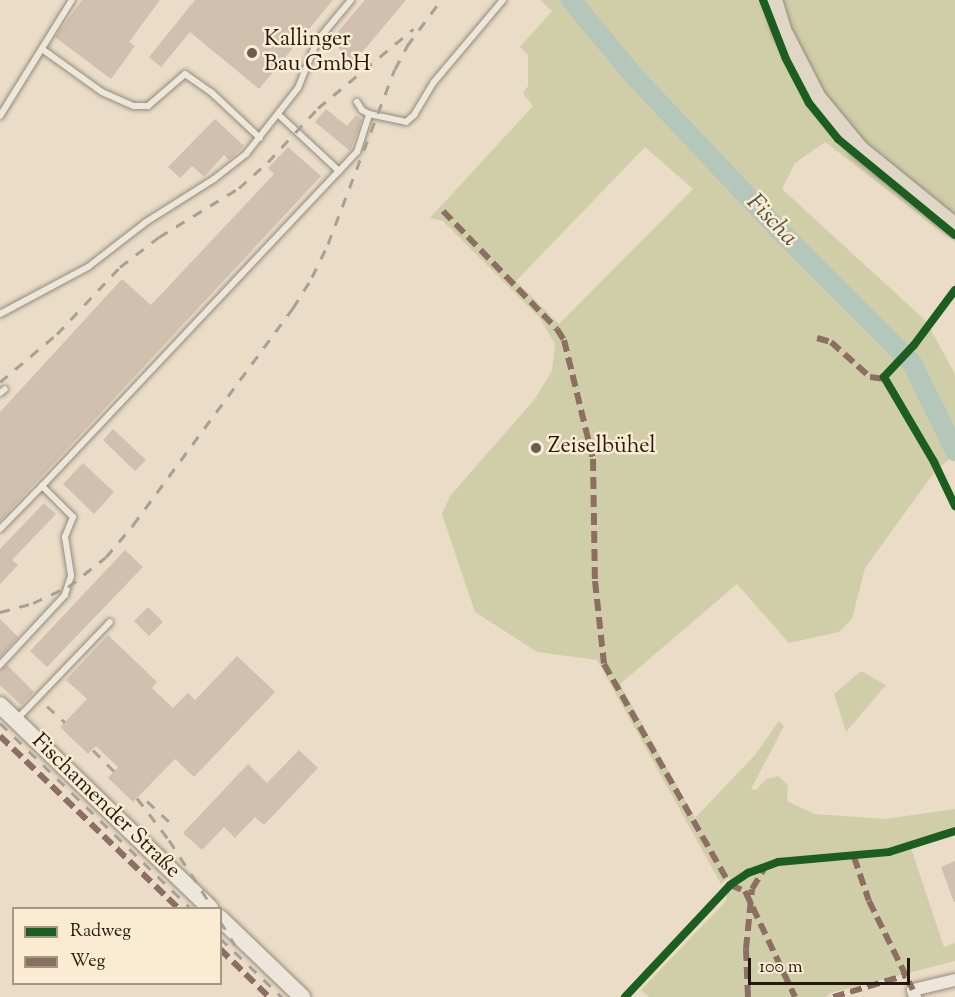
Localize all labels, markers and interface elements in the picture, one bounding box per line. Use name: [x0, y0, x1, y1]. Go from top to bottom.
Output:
place label: Kallinger Bau GmbH: [264, 27, 370, 78]
marker: Kallinger Bau GmbH: [245, 46, 259, 60]
water label: Fischa: [739, 189, 803, 253]
place label: Zeiselbühel: [548, 435, 656, 461]
marker: Zeiselbühel: [529, 441, 543, 455]
street label: Fischamender Straße: [25, 729, 185, 885]
legend: [12, 907, 222, 985]
text: Radweg: [70, 919, 131, 945]
scale bar: [751, 946, 913, 984]
text: Weg: [70, 949, 105, 975]
text: 100 m: [759, 955, 803, 981]

